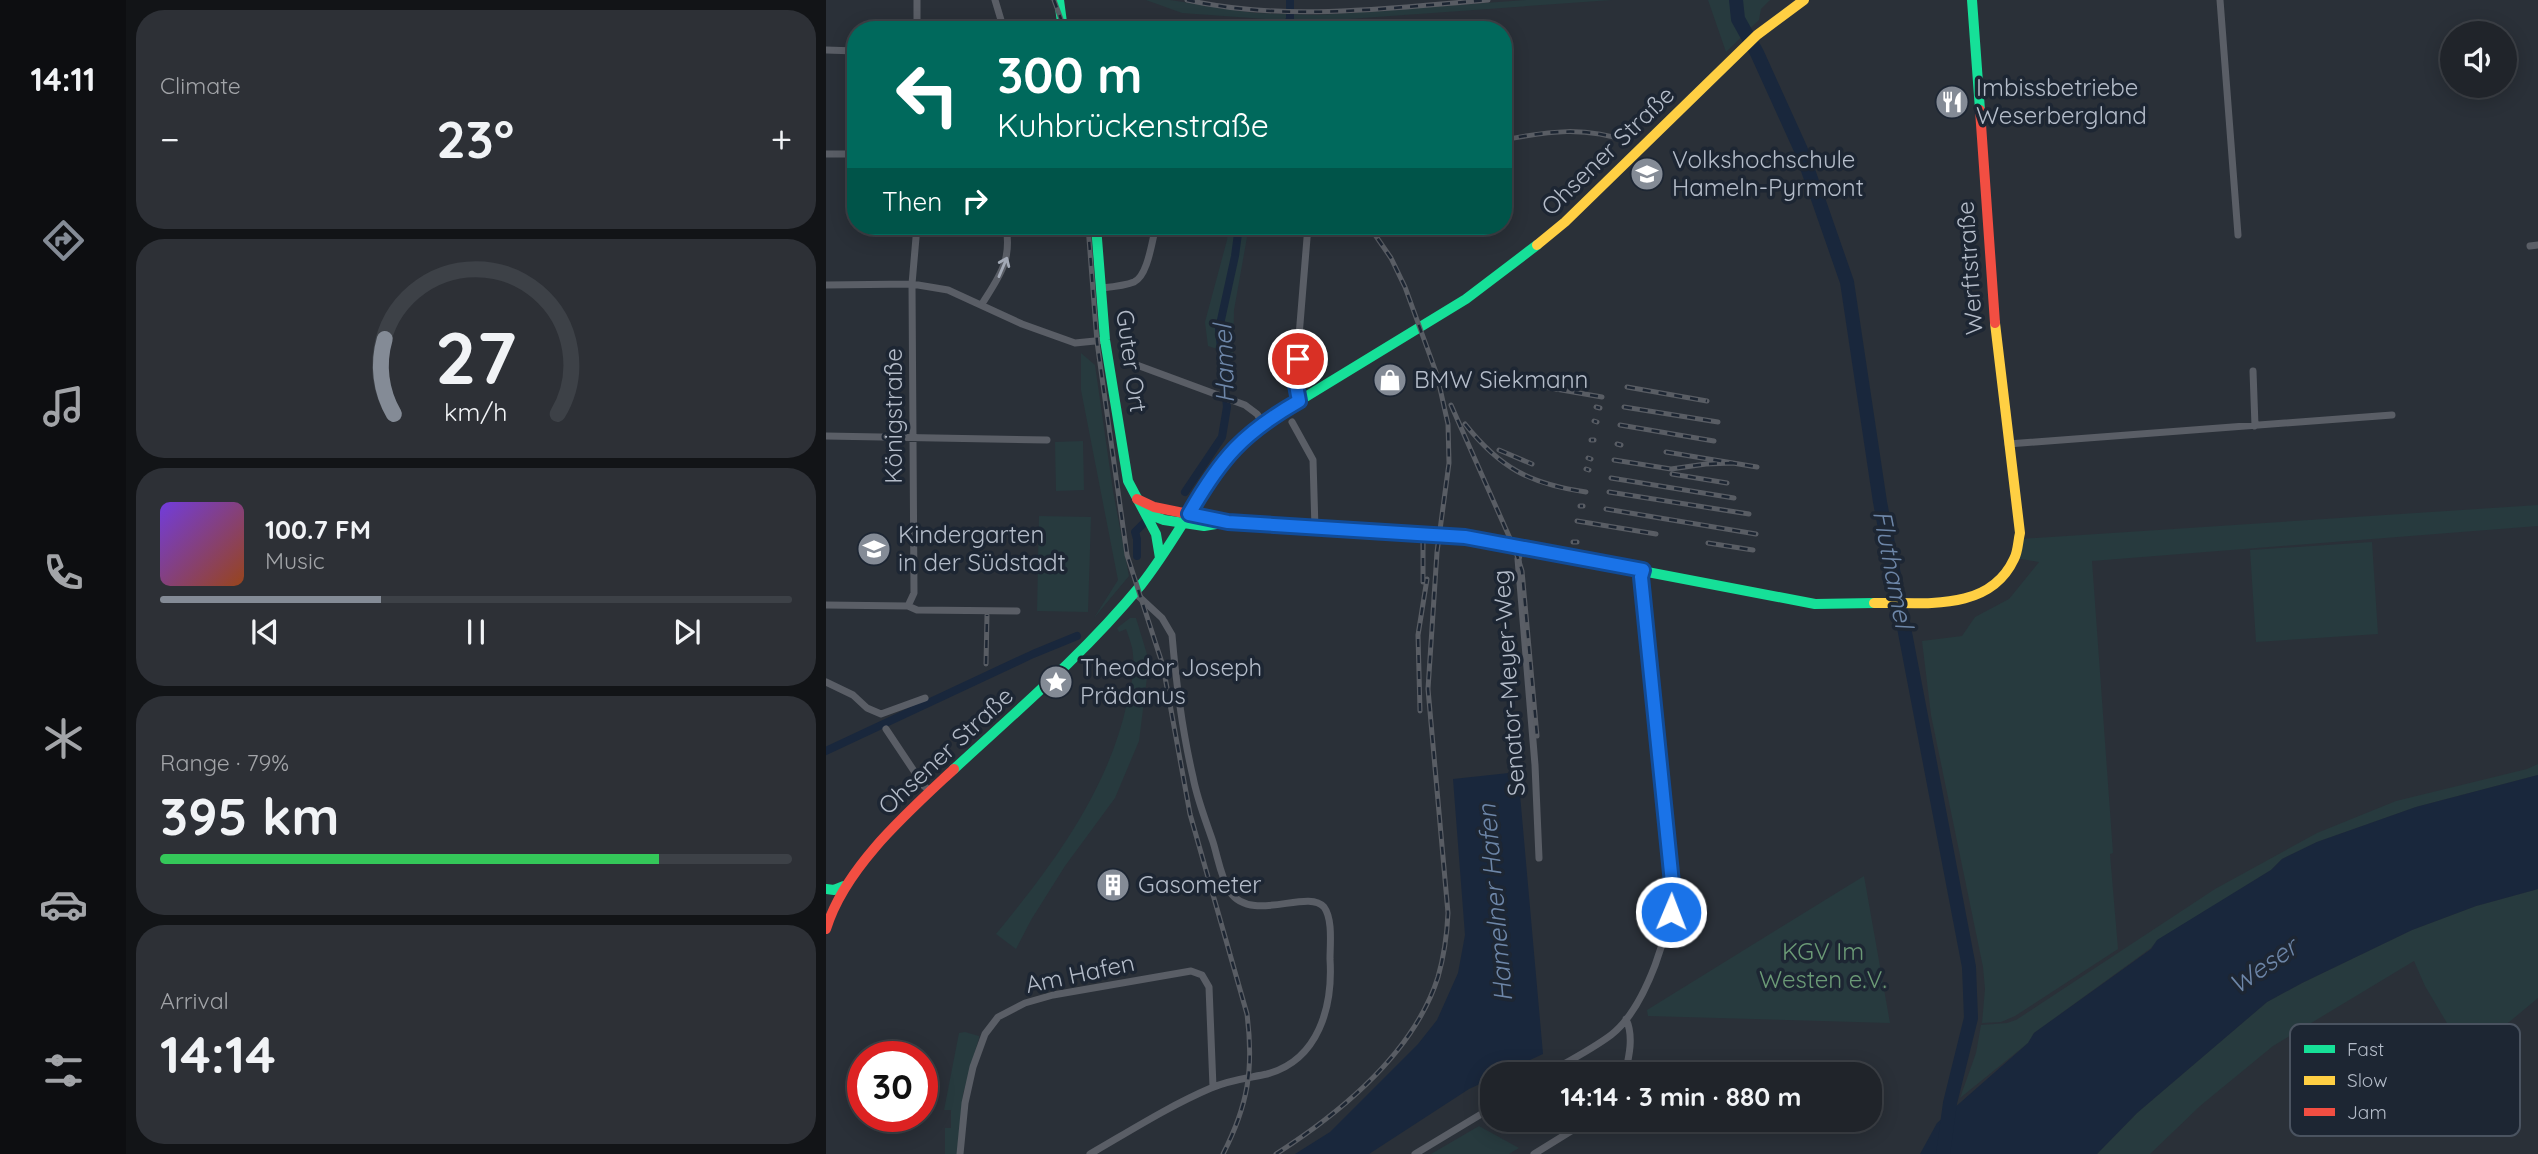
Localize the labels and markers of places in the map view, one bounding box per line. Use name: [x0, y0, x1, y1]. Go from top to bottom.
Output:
place label: Imbissbetriebe Weserbergland: [1976, 72, 2147, 130]
restaurant icon: Imbissbetriebe Weserbergland: [1933, 83, 1971, 121]
place label: Volkshochschule Hameln-Pyrmont: [1672, 144, 1864, 202]
school or university icon: Volkshochschule Hameln-Pyrmont: [1628, 155, 1666, 193]
pin: [1268, 329, 1328, 389]
shop icon: BMW Siekmann: [1371, 361, 1409, 399]
place label: BMW Siekmann: [1414, 364, 1588, 394]
place label: Kindergarten in der Südstadt: [898, 519, 1066, 577]
school or university icon: Kindergarten in der Südstadt: [855, 530, 893, 568]
place label: Theodor Joseph Prädanus: [1080, 652, 1262, 710]
place icon: Theodor Joseph Prädanus: [1037, 663, 1075, 701]
building icon: Gasometer: [1094, 866, 1132, 904]
place label: Gasometer: [1138, 869, 1262, 899]

